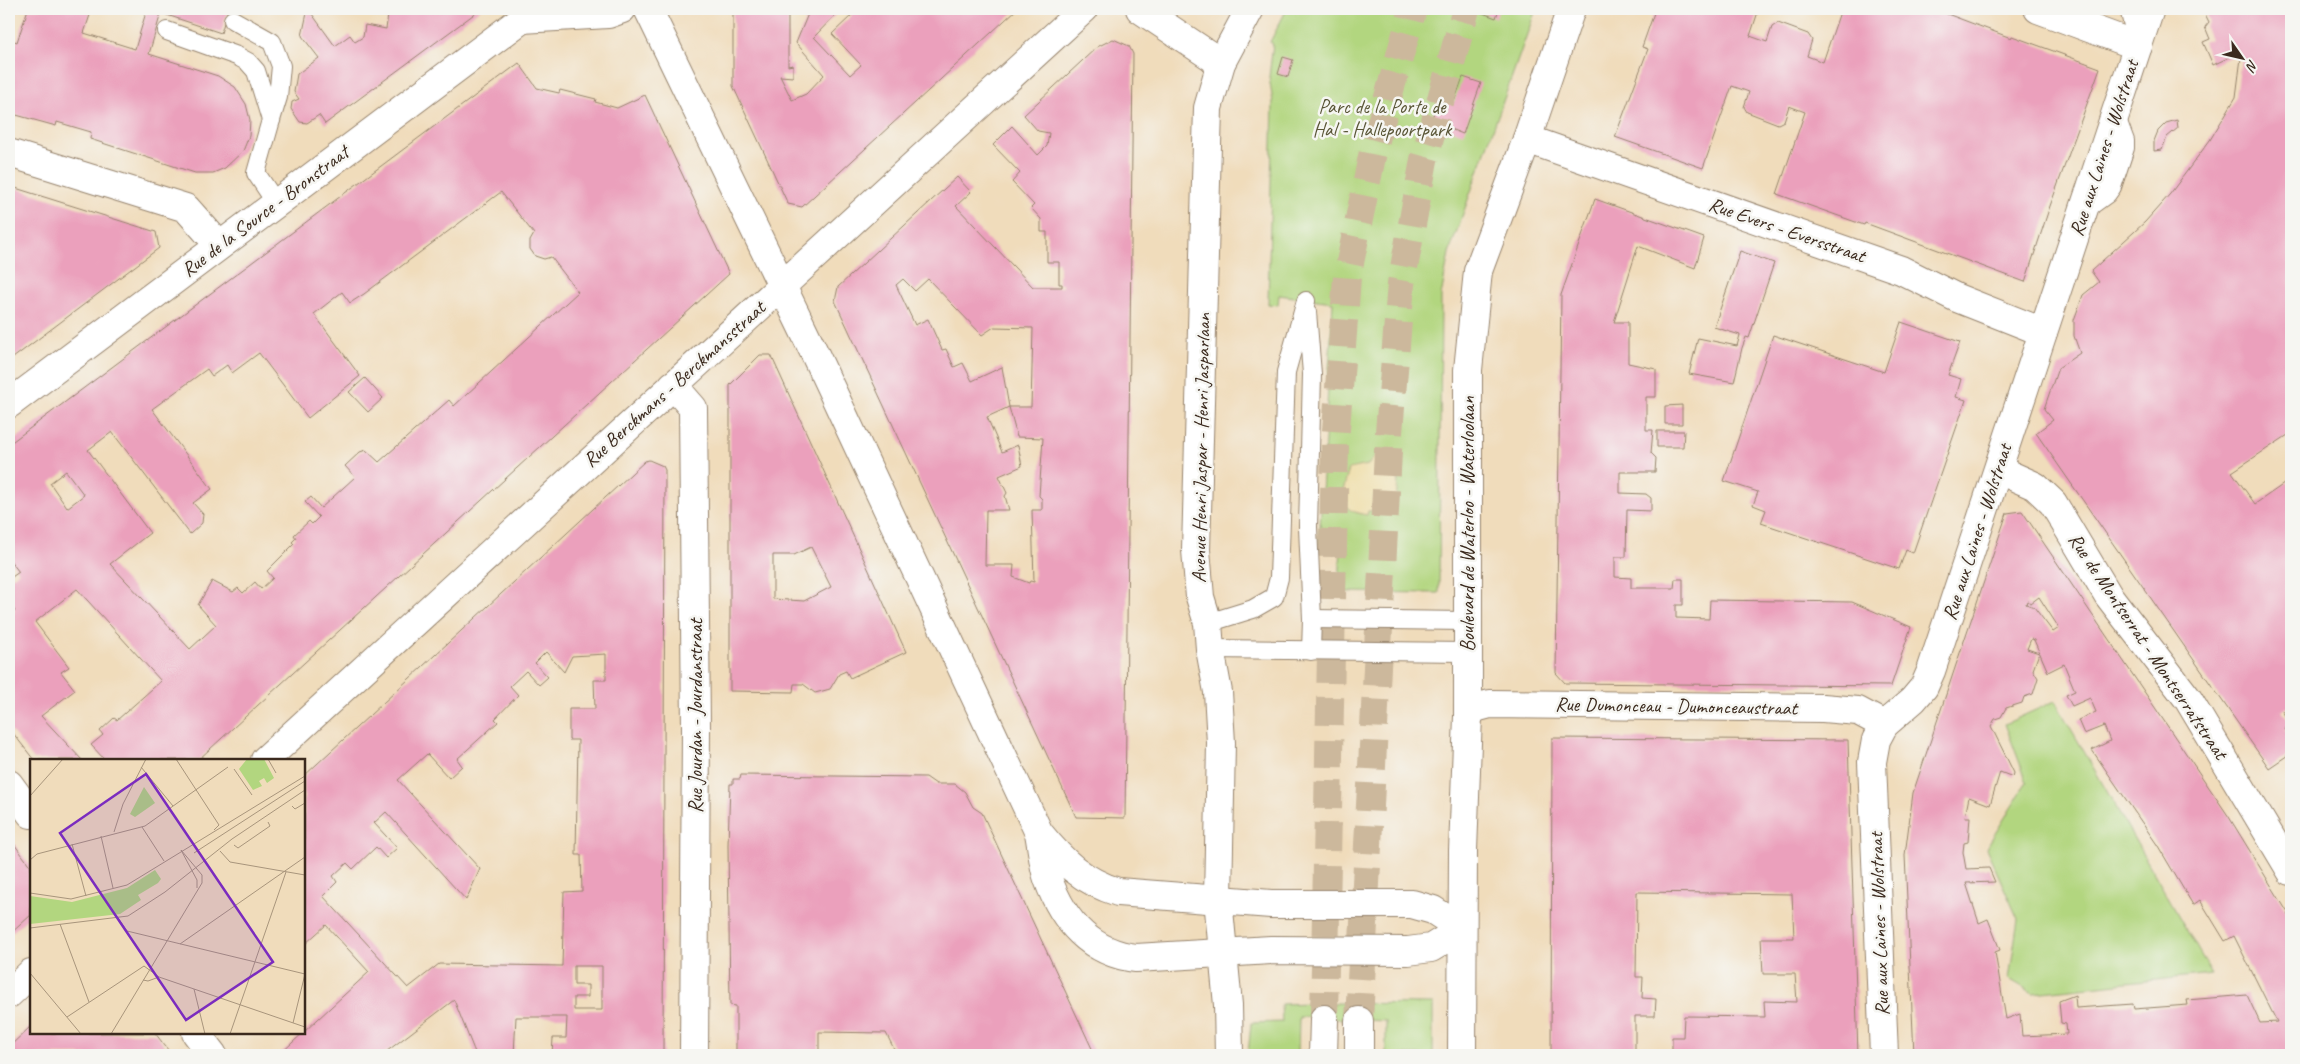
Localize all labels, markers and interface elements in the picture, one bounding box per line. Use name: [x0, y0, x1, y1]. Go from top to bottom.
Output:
north arrow: [2218, 32, 2268, 82]
street label: Rue aux Laines - Wolstraat: [2064, 55, 2145, 239]
text: N: [2242, 57, 2262, 75]
park label: Parc de la Porte de Hal - Hallepoortpark: [1313, 94, 1453, 142]
street label: Rue de la Source - Bronstraat: [176, 138, 356, 282]
street label: Rue Evers - Eversstraat: [1706, 192, 1871, 269]
street label: Rue Berckmans - Berckmansstraat: [578, 294, 772, 473]
street label: Avenue Henri Jaspar - Henri Jasparlaan: [1186, 312, 1216, 583]
street label: Boulevard de Waterloo - Waterloolaan: [1455, 395, 1480, 652]
street label: Rue aux Laines - Wolstraat: [1937, 439, 2018, 623]
street label: Rue de Montserrat - Montserratstraat: [2063, 528, 2234, 766]
street label: Rue Jourdan - Jourdanstraat: [683, 616, 708, 813]
street label: Rue Dumonceau - Dumonceaustraat: [1555, 691, 1799, 721]
inset map: [30, 759, 305, 1034]
street label: Rue aux Laines - Wolstraat: [1863, 829, 1895, 1016]

